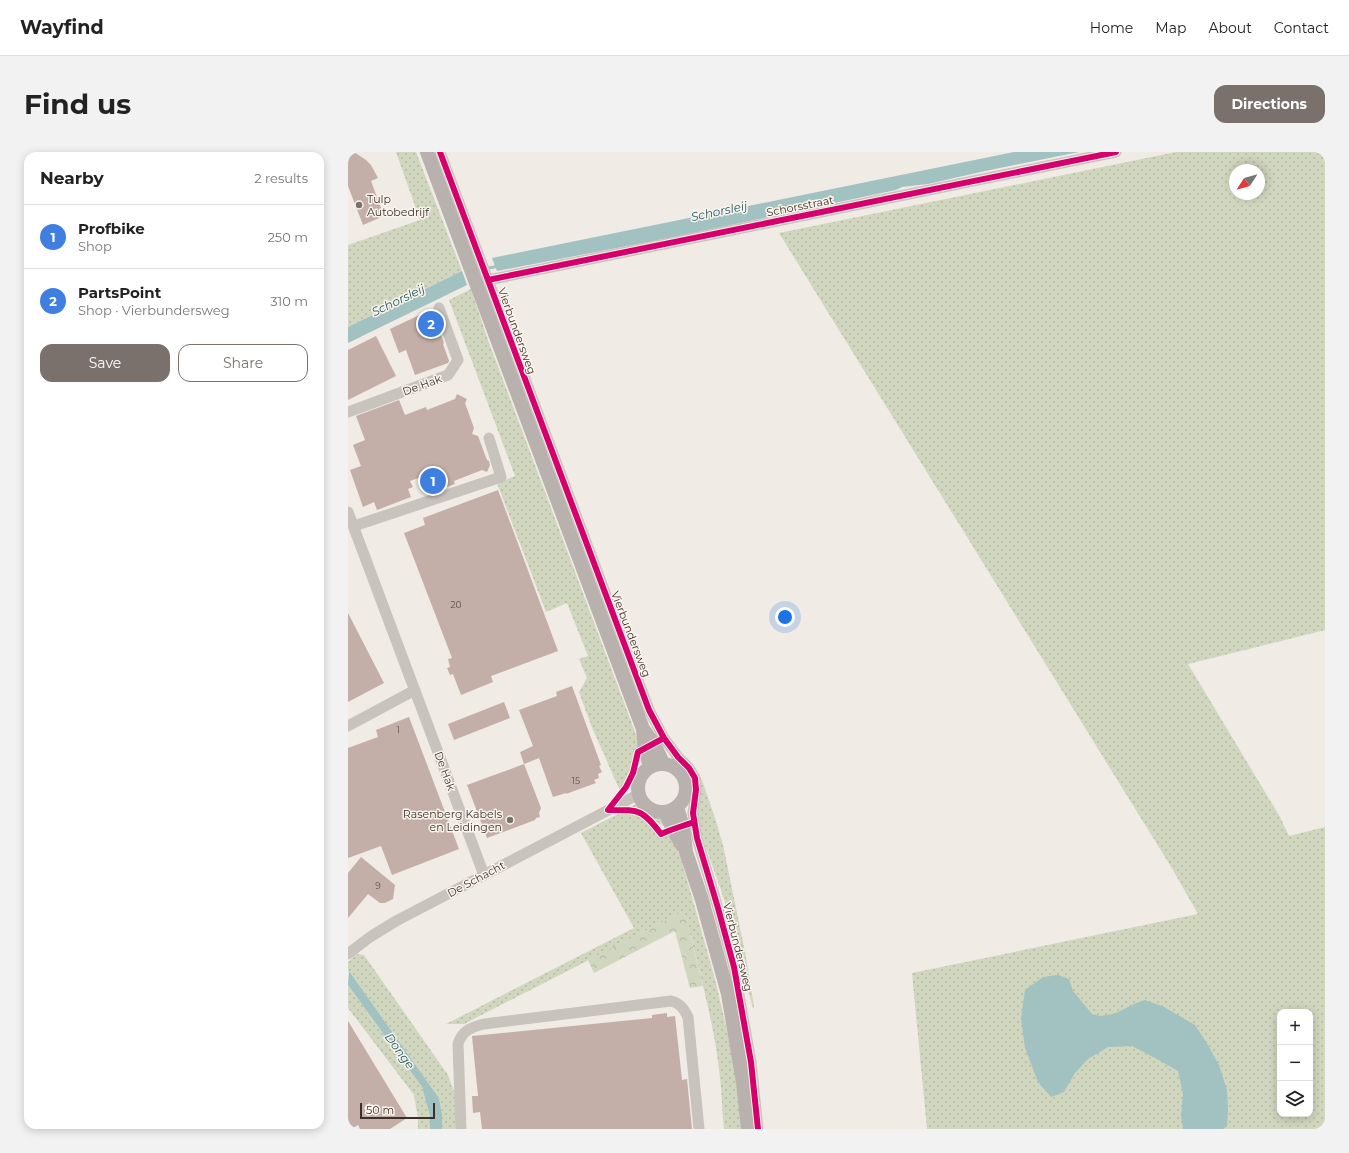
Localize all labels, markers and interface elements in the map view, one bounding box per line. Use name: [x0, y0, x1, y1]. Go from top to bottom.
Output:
text: Wayfind: [20, 16, 104, 39]
text: Home: [1090, 19, 1133, 37]
text: Map: [1155, 19, 1186, 37]
text: About: [1208, 19, 1252, 37]
text: Contact: [1274, 19, 1329, 37]
button: Directions: [1214, 85, 1325, 123]
text: Find us: [24, 87, 131, 121]
north arrow: [1229, 164, 1265, 200]
text: Nearby: [40, 168, 104, 188]
text: 2 results: [254, 170, 308, 186]
place label: Tulp Autobedrijf: [367, 192, 430, 219]
street label: Schorsstraat: [765, 193, 835, 219]
water label: Schorsleij: [689, 198, 749, 224]
marker: Tulp Autobedrijf: [354, 200, 364, 210]
text: Profbike: [78, 219, 145, 238]
text: 1: [50, 229, 56, 245]
text: 250 m: [267, 229, 308, 245]
text: Shop: [78, 238, 112, 254]
water label: Schorsleij: [369, 280, 428, 319]
text: PartsPoint: [78, 283, 161, 302]
street label: Vierbundersweg: [495, 286, 539, 376]
text: 2: [49, 293, 57, 309]
text: 310 m: [270, 293, 308, 309]
text: Shop · Vierbundersweg: [78, 302, 230, 318]
pin: 2: [418, 309, 444, 339]
button: Save: [40, 344, 170, 382]
button: Share: [178, 344, 308, 382]
street label: De Hak: [401, 371, 444, 399]
pin: 1: [420, 466, 446, 496]
street label: Vierbundersweg: [608, 589, 654, 679]
house number: 20: [450, 599, 462, 610]
your location: [775, 607, 795, 627]
house number: 1: [396, 724, 400, 735]
street label: De Hak: [431, 750, 459, 793]
house number: 15: [572, 775, 580, 786]
place label: Rasenberg Kabels en Leidingen: [403, 807, 503, 834]
marker: Rasenberg Kabels en Leidingen: [505, 815, 515, 825]
street label: De Schacht: [445, 858, 508, 900]
house number: 9: [375, 880, 381, 891]
street label: Vierbundersweg: [720, 901, 756, 993]
map controls: [1277, 1009, 1313, 1117]
button: +: [1277, 1009, 1313, 1045]
water label: Donge: [382, 1030, 418, 1072]
button: −: [1277, 1045, 1313, 1081]
button: layers: [1277, 1081, 1313, 1117]
scale bar: [360, 1101, 435, 1120]
text: 50 m: [366, 1103, 394, 1117]

